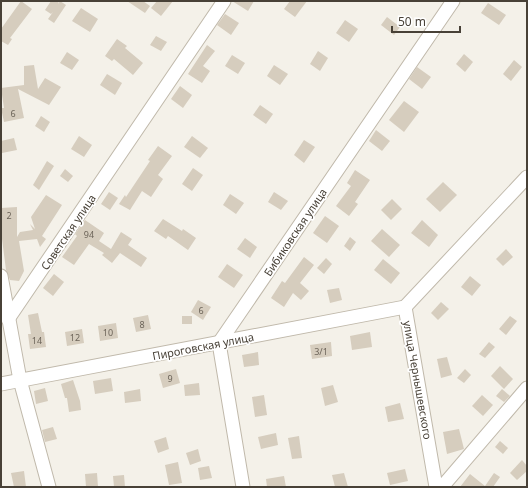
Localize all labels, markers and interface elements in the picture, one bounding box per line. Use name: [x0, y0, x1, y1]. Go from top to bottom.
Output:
scale bar: [392, 8, 460, 34]
text: 50 m: [398, 13, 426, 30]
house number: 6: [10, 107, 16, 120]
street label: Бибиковская улица: [260, 185, 330, 279]
street label: Советская улица: [37, 191, 99, 273]
house number: 2: [6, 209, 12, 222]
house number: 94: [84, 228, 94, 241]
house number: 6: [198, 304, 204, 317]
house number: 8: [139, 318, 145, 331]
street label: улица Чернышевского: [400, 320, 436, 440]
house number: 10: [103, 326, 113, 339]
street label: Пироговская улица: [151, 329, 255, 363]
house number: 12: [70, 331, 80, 344]
house number: 14: [32, 334, 42, 347]
house number: 3/1: [314, 345, 328, 358]
house number: 9: [167, 372, 173, 385]

